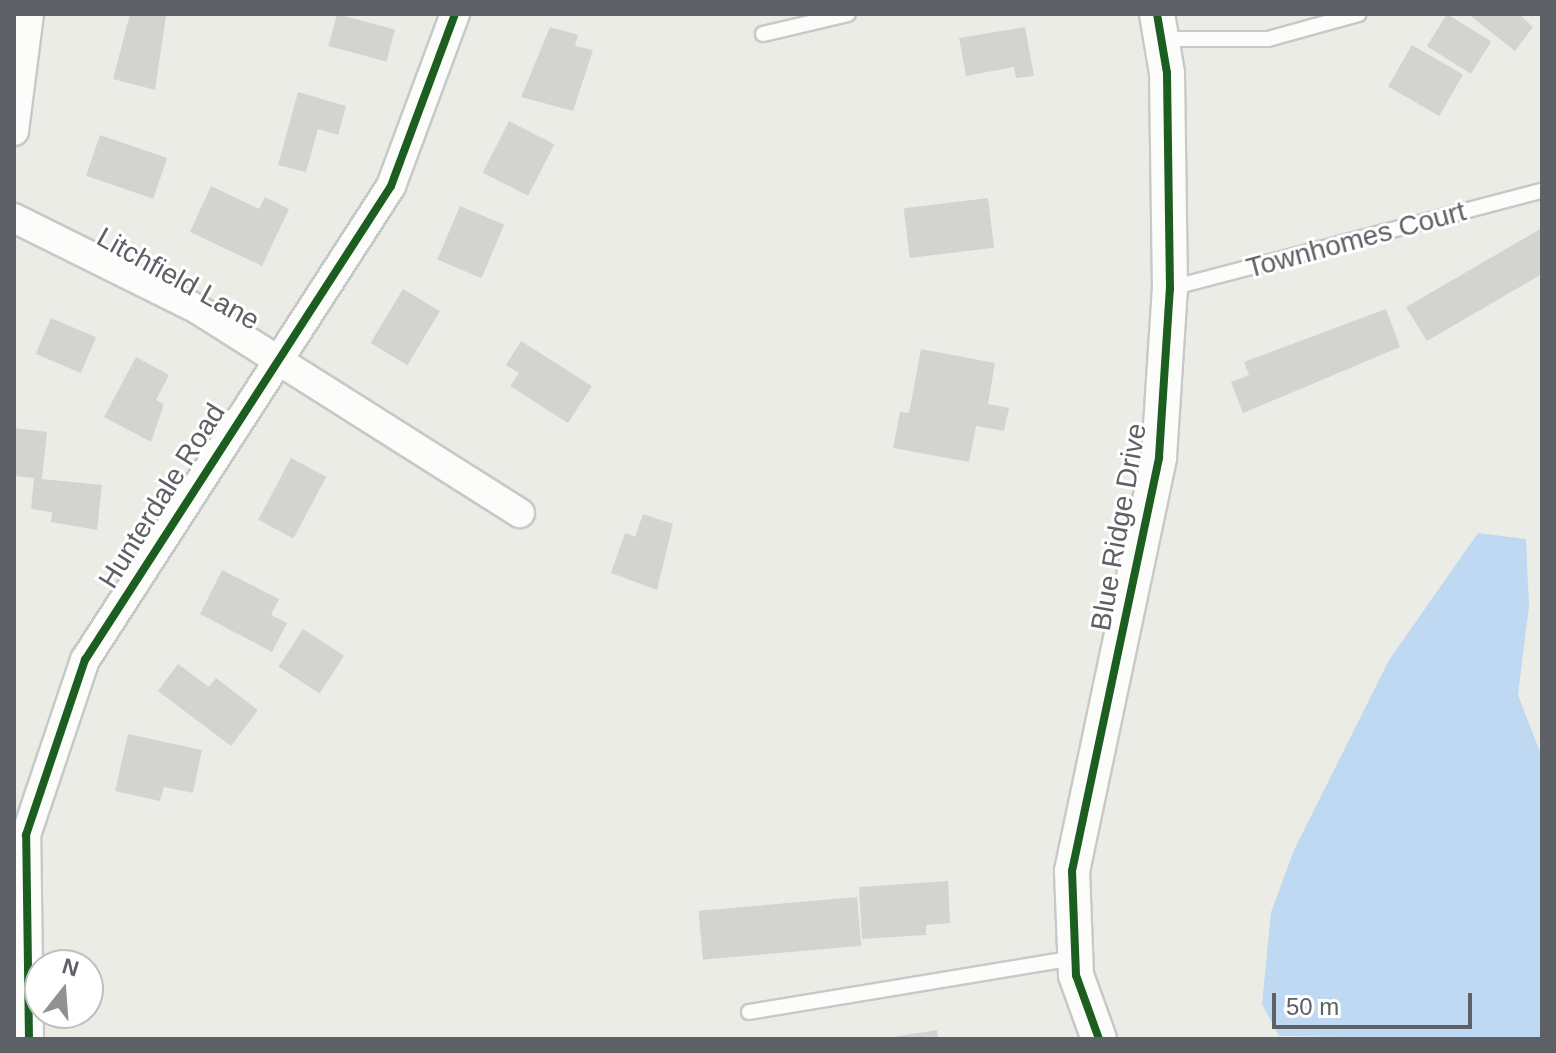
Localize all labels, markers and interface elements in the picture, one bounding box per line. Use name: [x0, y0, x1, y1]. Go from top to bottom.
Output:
street label: Townhomes Court: [1243, 195, 1469, 285]
street label: Litchfield Lane: [91, 221, 265, 337]
street label: Hunterdale Road: [92, 397, 232, 595]
street label: Blue Ridge Drive: [1084, 421, 1154, 633]
north arrow: [24, 949, 104, 1029]
text: N: [59, 953, 82, 982]
scale bar: [1276, 977, 1476, 1027]
text: 50 m: [1286, 993, 1339, 1020]

